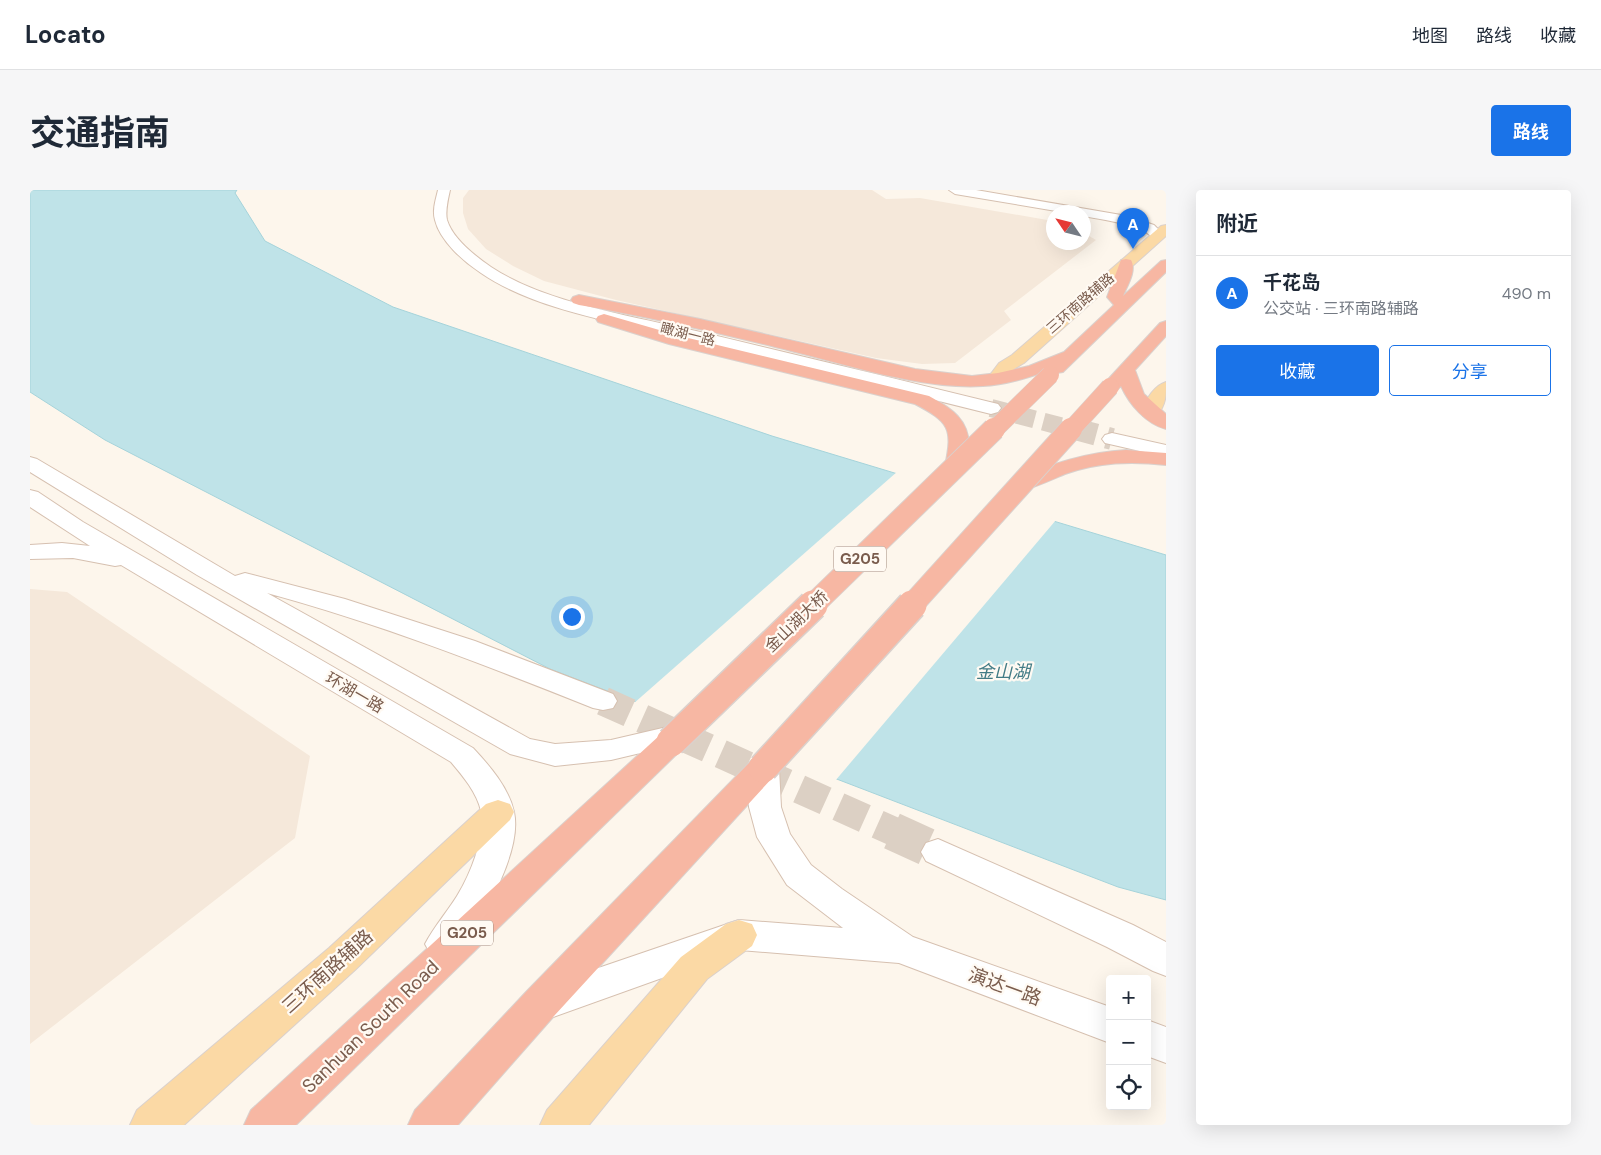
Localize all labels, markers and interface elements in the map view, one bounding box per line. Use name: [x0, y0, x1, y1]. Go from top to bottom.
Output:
text: Locato: [25, 19, 106, 50]
text: 地图: [1412, 24, 1448, 48]
text: 路线: [1476, 24, 1512, 48]
text: 收藏: [1540, 24, 1576, 48]
button: 路线: [1491, 105, 1571, 156]
text: 交通指南: [30, 110, 170, 156]
north arrow: [1046, 205, 1091, 250]
pin: A: [1117, 208, 1149, 249]
text: 附近: [1216, 210, 1258, 238]
street label: 三环南路辅路: [1042, 269, 1118, 337]
text: 千花岛: [1263, 270, 1320, 295]
text: A: [1226, 283, 1238, 304]
text: 490 m: [1502, 283, 1551, 304]
text: 公交站 · 三环南路辅路: [1263, 298, 1419, 319]
street label: 瞰湖一路: [659, 318, 717, 350]
button: 收藏: [1216, 345, 1379, 396]
button: 分享: [1389, 345, 1551, 396]
road number: G205: [834, 546, 886, 572]
street label: 金山湖大桥: [760, 586, 832, 657]
your location: [559, 604, 585, 630]
water label: 金山湖: [976, 660, 1033, 684]
street label: 环湖一路: [322, 667, 388, 718]
road number: G205: [441, 920, 493, 946]
street label: 三环南路辅路: [277, 924, 378, 1019]
street label: Sanhuan South Road: [296, 954, 444, 1098]
street label: 演达一路: [965, 962, 1045, 1011]
map controls: [1106, 975, 1151, 1110]
button: +: [1106, 975, 1151, 1020]
button: −: [1106, 1020, 1151, 1065]
button: locate: [1106, 1065, 1151, 1110]

